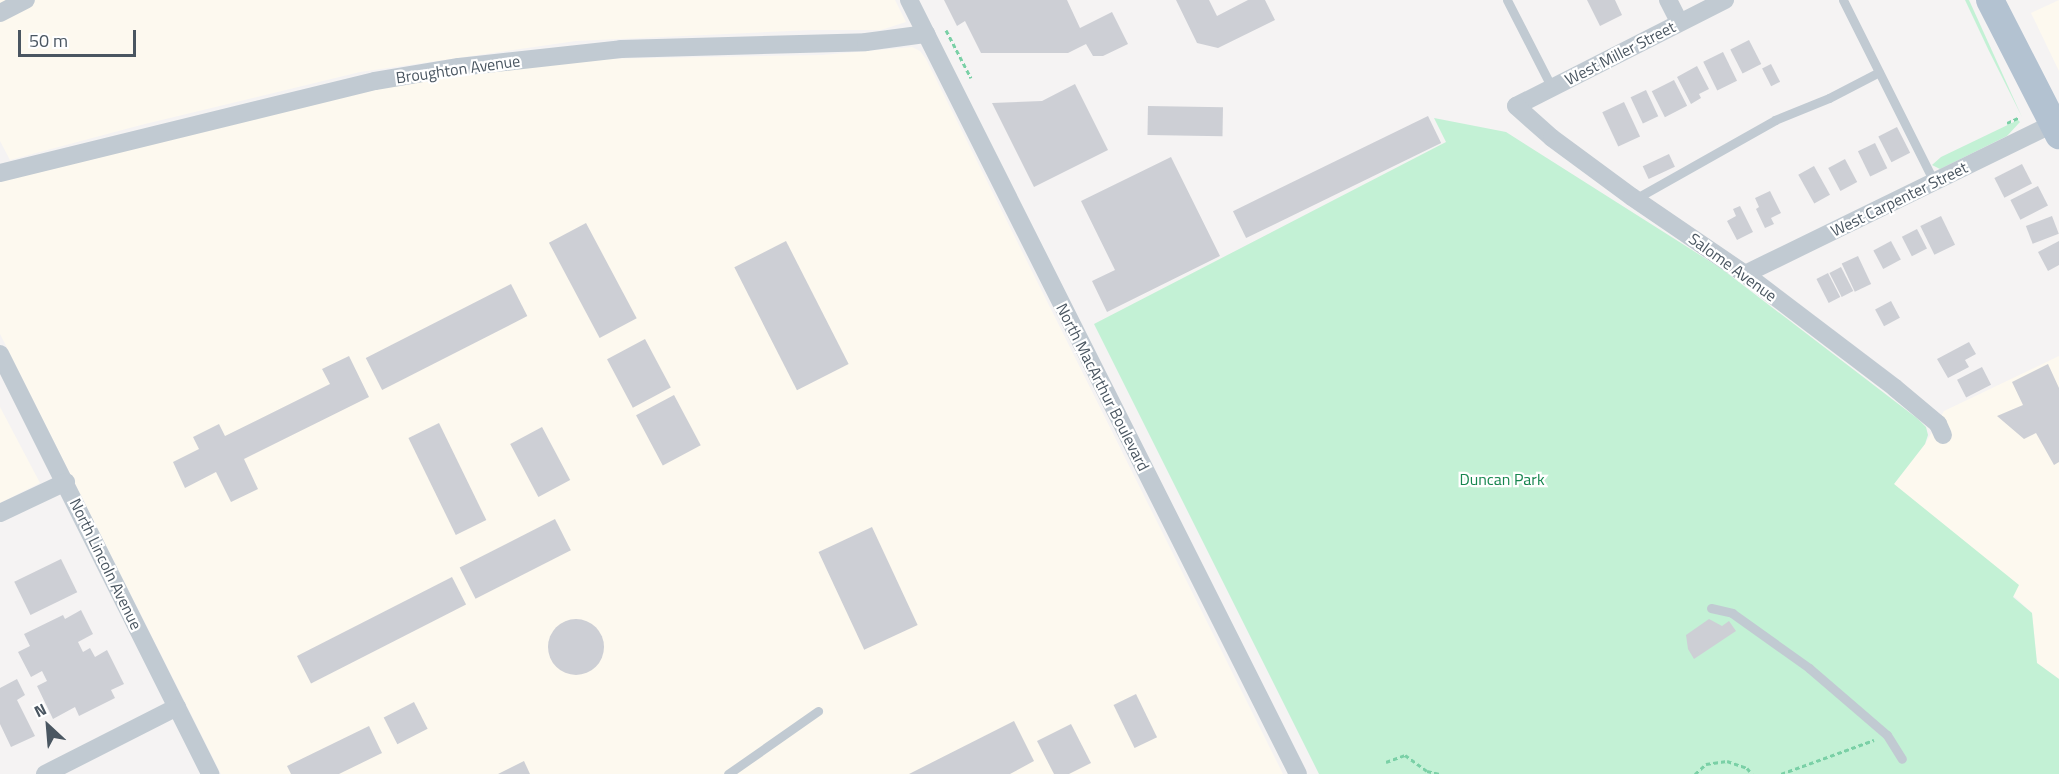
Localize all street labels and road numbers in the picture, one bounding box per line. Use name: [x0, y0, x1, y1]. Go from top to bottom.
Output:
street label: West Miller Street: [1562, 17, 1678, 89]
street label: Broughton Avenue: [395, 51, 521, 87]
street label: West Carpenter Street: [1827, 158, 1971, 240]
street label: Salome Avenue: [1685, 229, 1781, 305]
street label: North MacArthur Boulevard: [1052, 300, 1154, 474]
street label: North Lincoln Avenue: [66, 495, 146, 633]

